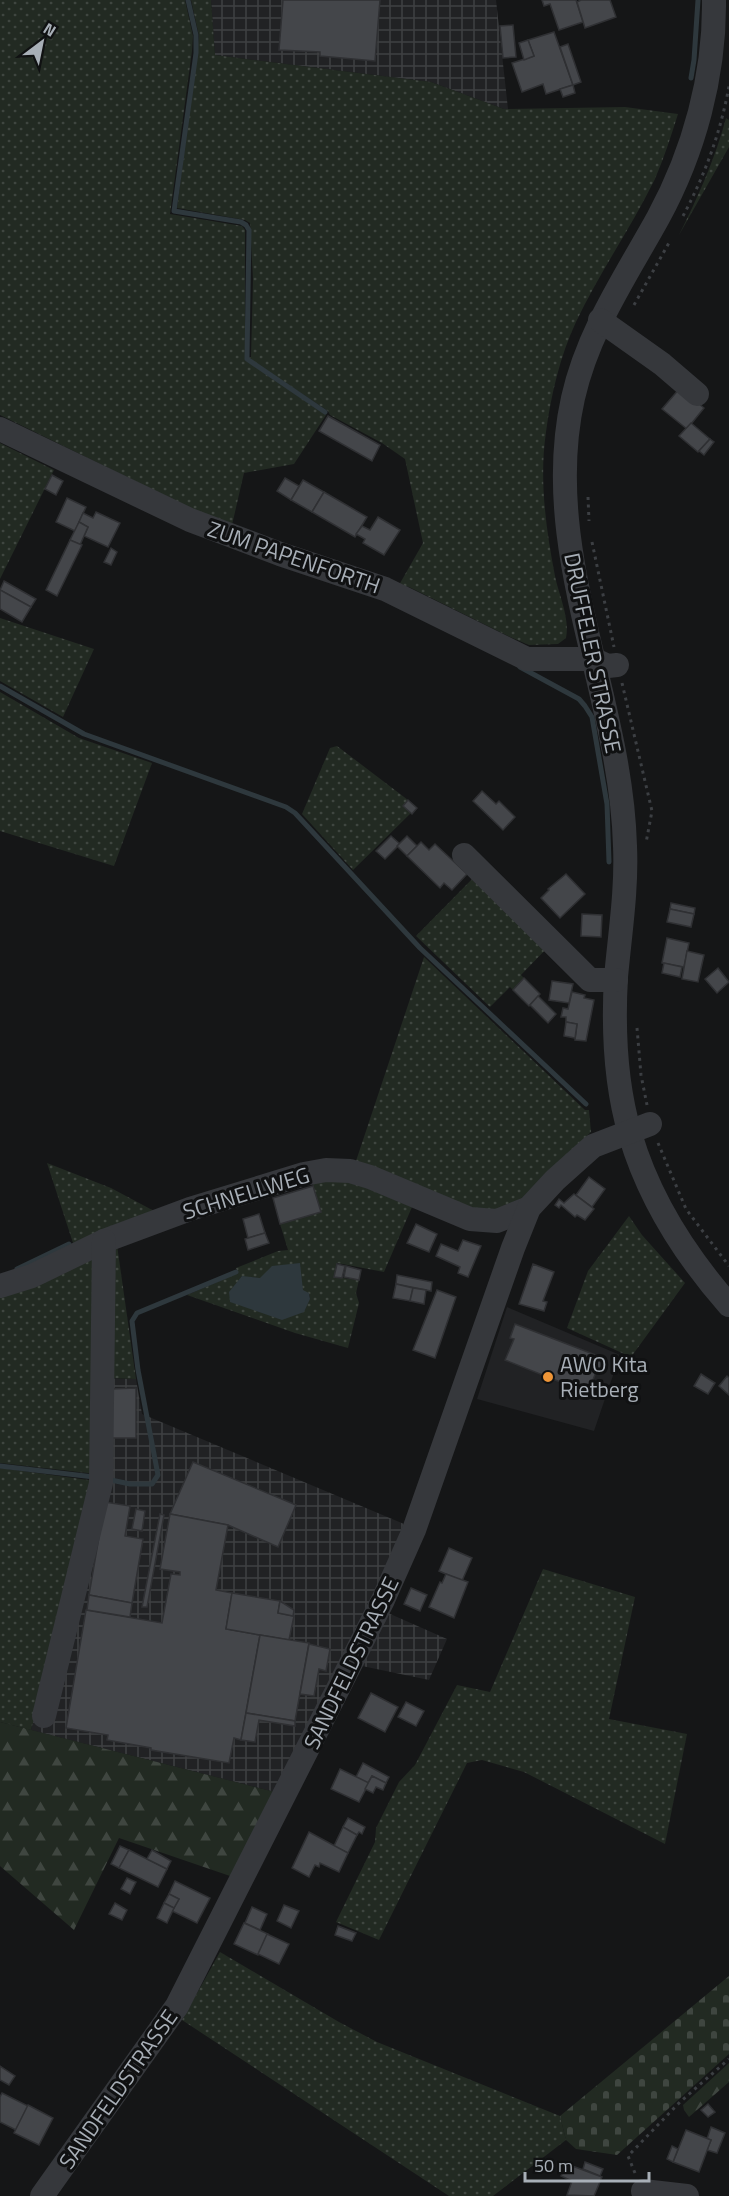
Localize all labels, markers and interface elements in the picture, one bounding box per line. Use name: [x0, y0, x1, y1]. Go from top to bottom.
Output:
north arrow: [12, 12, 72, 72]
text: N: [39, 16, 61, 42]
street label: ZUM PAPENFORTH: [203, 512, 385, 602]
street label: DRUFFELER STRASSE: [555, 550, 631, 756]
street label: SCHNELLWEG: [178, 1158, 314, 1228]
place label: AWO Kita Rietberg: [560, 1347, 648, 1406]
marker: AWO Kita Rietberg: [541, 1370, 555, 1384]
street label: SANDFELDSTRASSE: [294, 1571, 408, 1755]
street label: SANDFELDSTRASSE: [50, 2002, 186, 2176]
scale bar: [525, 2145, 650, 2183]
text: 50 m: [534, 2152, 573, 2179]

